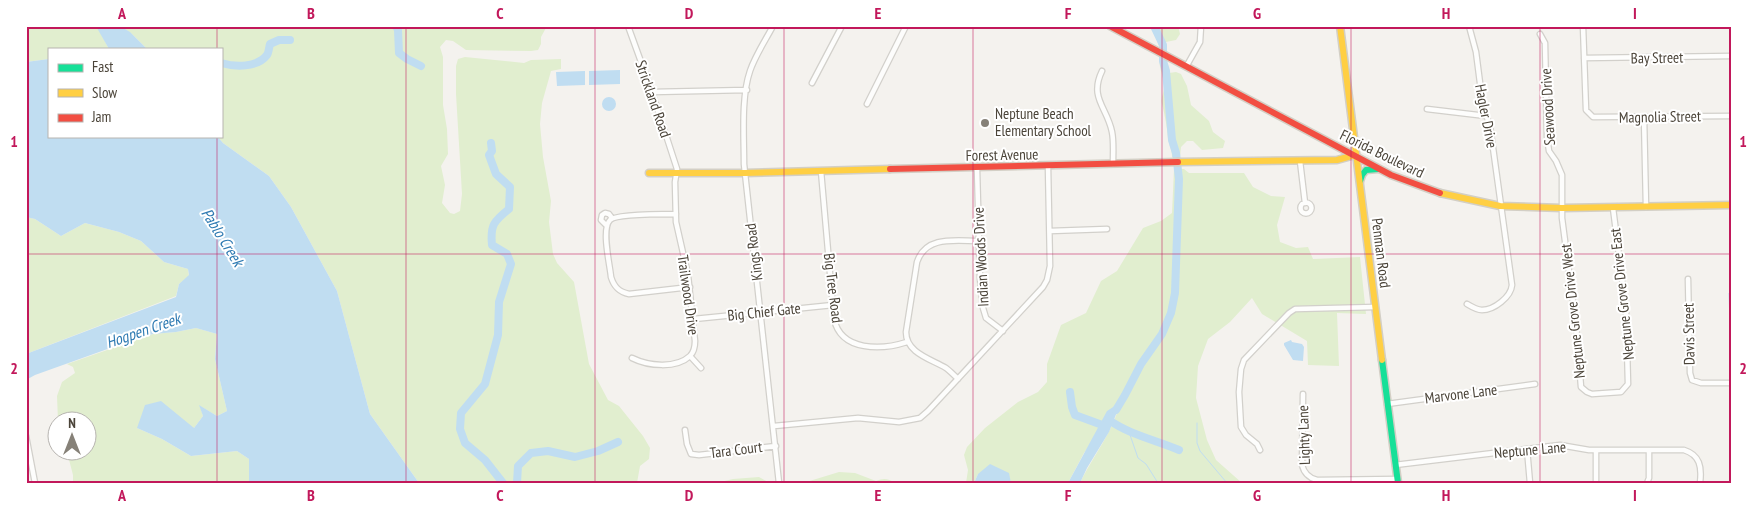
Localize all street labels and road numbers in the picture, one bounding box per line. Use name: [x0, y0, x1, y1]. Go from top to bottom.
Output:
street label: Bay Street: [1631, 48, 1683, 67]
street label: Strickland Road: [631, 58, 676, 140]
street label: Seawood Drive: [1536, 68, 1559, 146]
street label: Hagler Drive: [1471, 82, 1502, 150]
street label: Magnolia Street: [1619, 106, 1701, 127]
street label: Florida Boulevard: [1337, 125, 1427, 182]
street label: Forest Avenue: [965, 144, 1039, 165]
street label: Indian Woods Drive: [968, 207, 993, 307]
street label: Penman Road: [1368, 217, 1395, 289]
street label: Kings Road: [741, 222, 766, 282]
street label: Neptune Grove Drive East: [1605, 227, 1638, 361]
street label: Neptune Grove Drive West: [1556, 243, 1589, 379]
street label: Big Tree Road: [820, 252, 847, 324]
street label: Trailwood Drive: [673, 254, 704, 336]
street label: Big Chief Gate: [726, 298, 801, 325]
street label: Davis Street: [1678, 303, 1699, 365]
street label: Marvone Lane: [1424, 380, 1498, 407]
street label: Lighty Lane: [1293, 405, 1314, 465]
street label: Tara Court: [709, 437, 763, 462]
street label: Neptune Lane: [1493, 437, 1567, 462]

